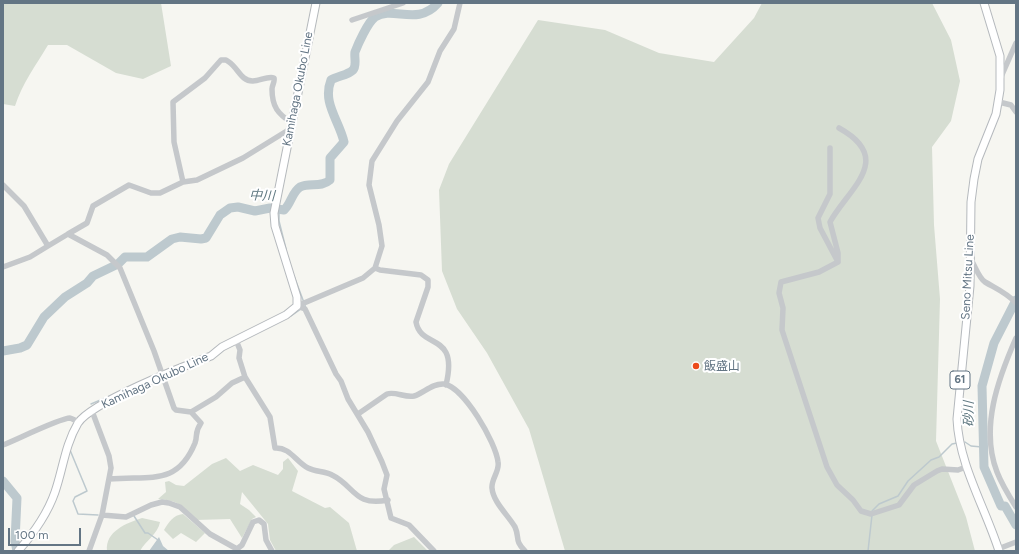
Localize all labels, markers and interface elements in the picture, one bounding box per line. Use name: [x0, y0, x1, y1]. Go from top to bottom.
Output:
street label: Kamihaga Okubo Line: [280, 31, 316, 147]
water label: 中川: [249, 188, 275, 204]
street label: Seno Mitsu Line: [959, 234, 977, 320]
street label: Kamihaga Okubo Line: [99, 350, 211, 412]
place label: 飯盛山: [704, 359, 740, 373]
marker: 飯盛山: [691, 361, 701, 371]
road number: 61: [950, 371, 970, 389]
water label: 砂川: [961, 401, 977, 427]
scale bar: [10, 520, 83, 546]
text: 100 m: [15, 528, 49, 542]

